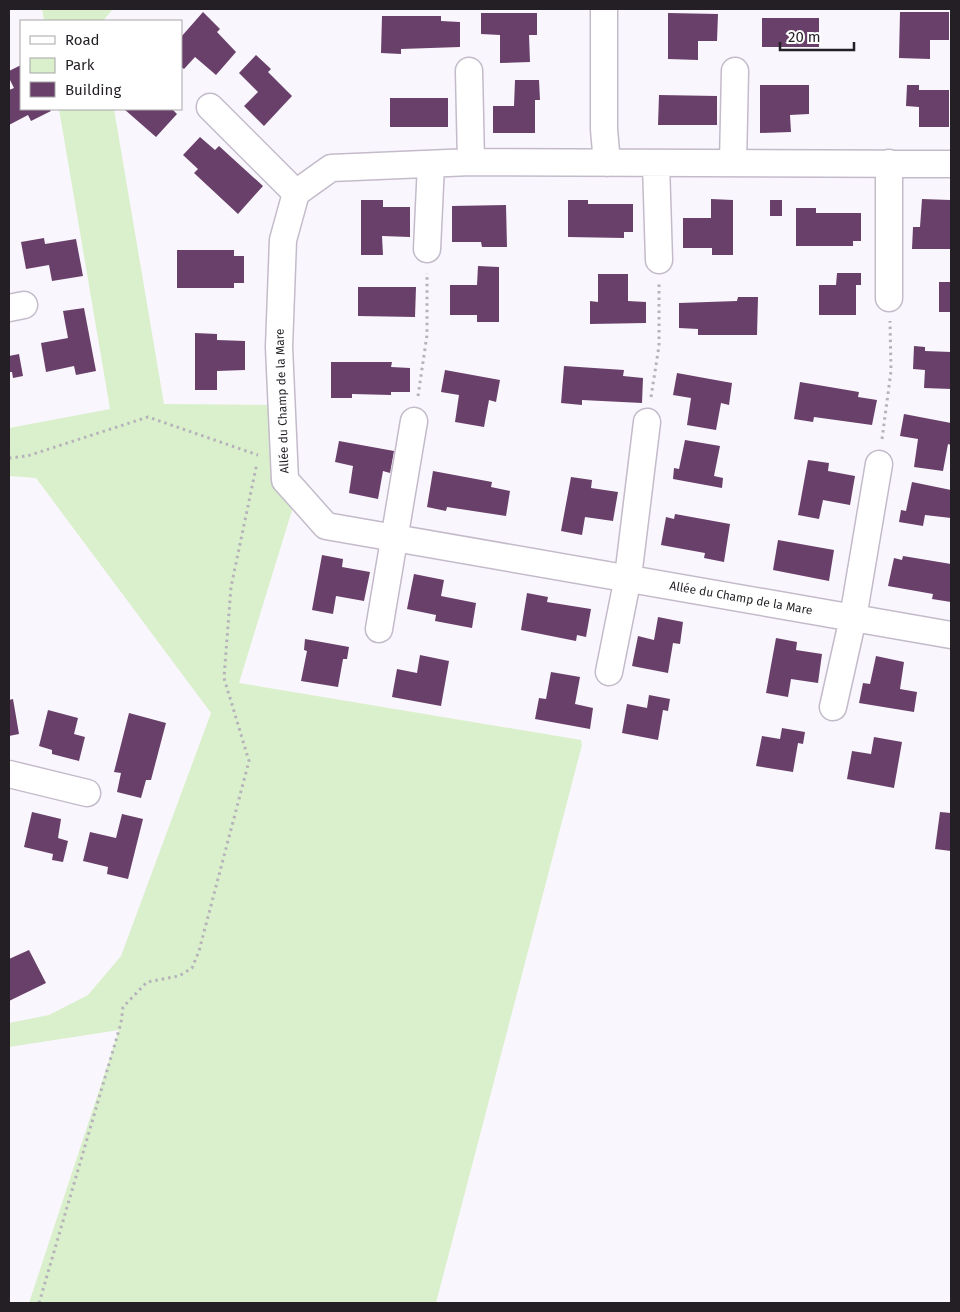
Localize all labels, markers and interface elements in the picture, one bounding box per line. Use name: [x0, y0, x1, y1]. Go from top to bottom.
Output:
legend: [20, 20, 182, 110]
scale bar: [780, 20, 854, 52]
text: 20 m: [788, 28, 821, 46]
text: Road: [65, 31, 100, 49]
text: Park: [65, 56, 95, 74]
text: Building: [65, 81, 121, 99]
street label: Allée du Champ de la Mare: [272, 328, 292, 474]
street label: Allée du Champ de la Mare: [668, 579, 814, 617]

